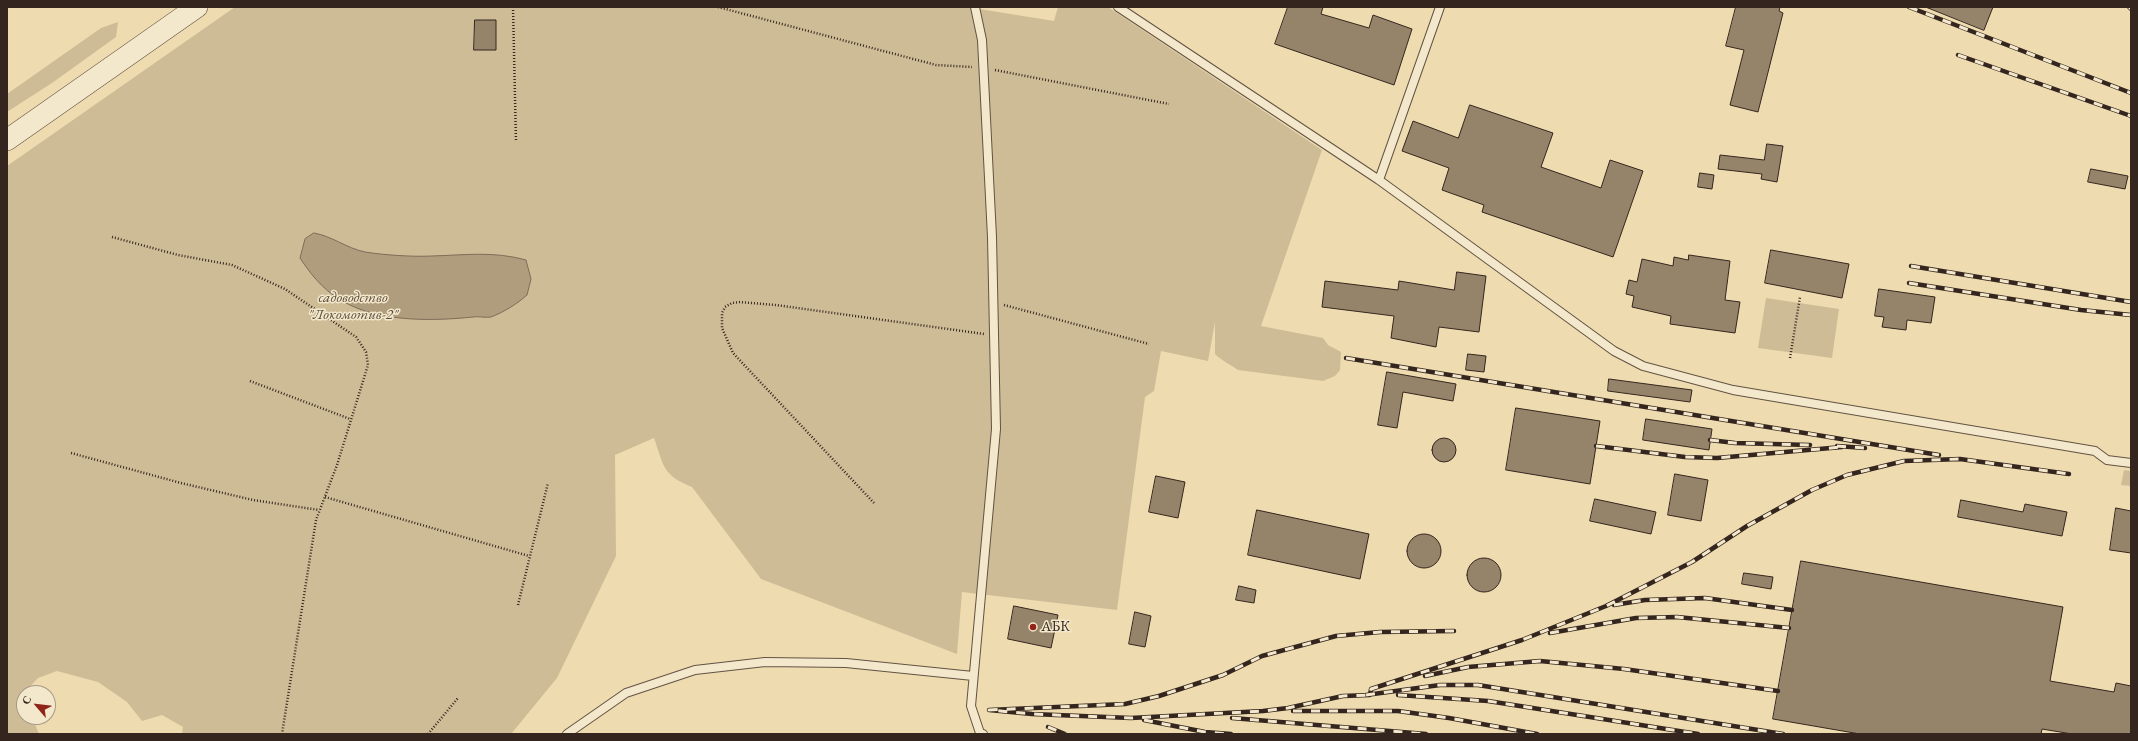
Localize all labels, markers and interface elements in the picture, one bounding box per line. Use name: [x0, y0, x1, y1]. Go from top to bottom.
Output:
park label: садоводство "Локомотив-2": [308, 289, 398, 324]
place label: АБК: [1041, 618, 1070, 636]
marker: АБК: [1028, 622, 1038, 632]
north arrow: [16, 685, 56, 725]
text: С: [18, 693, 34, 707]

